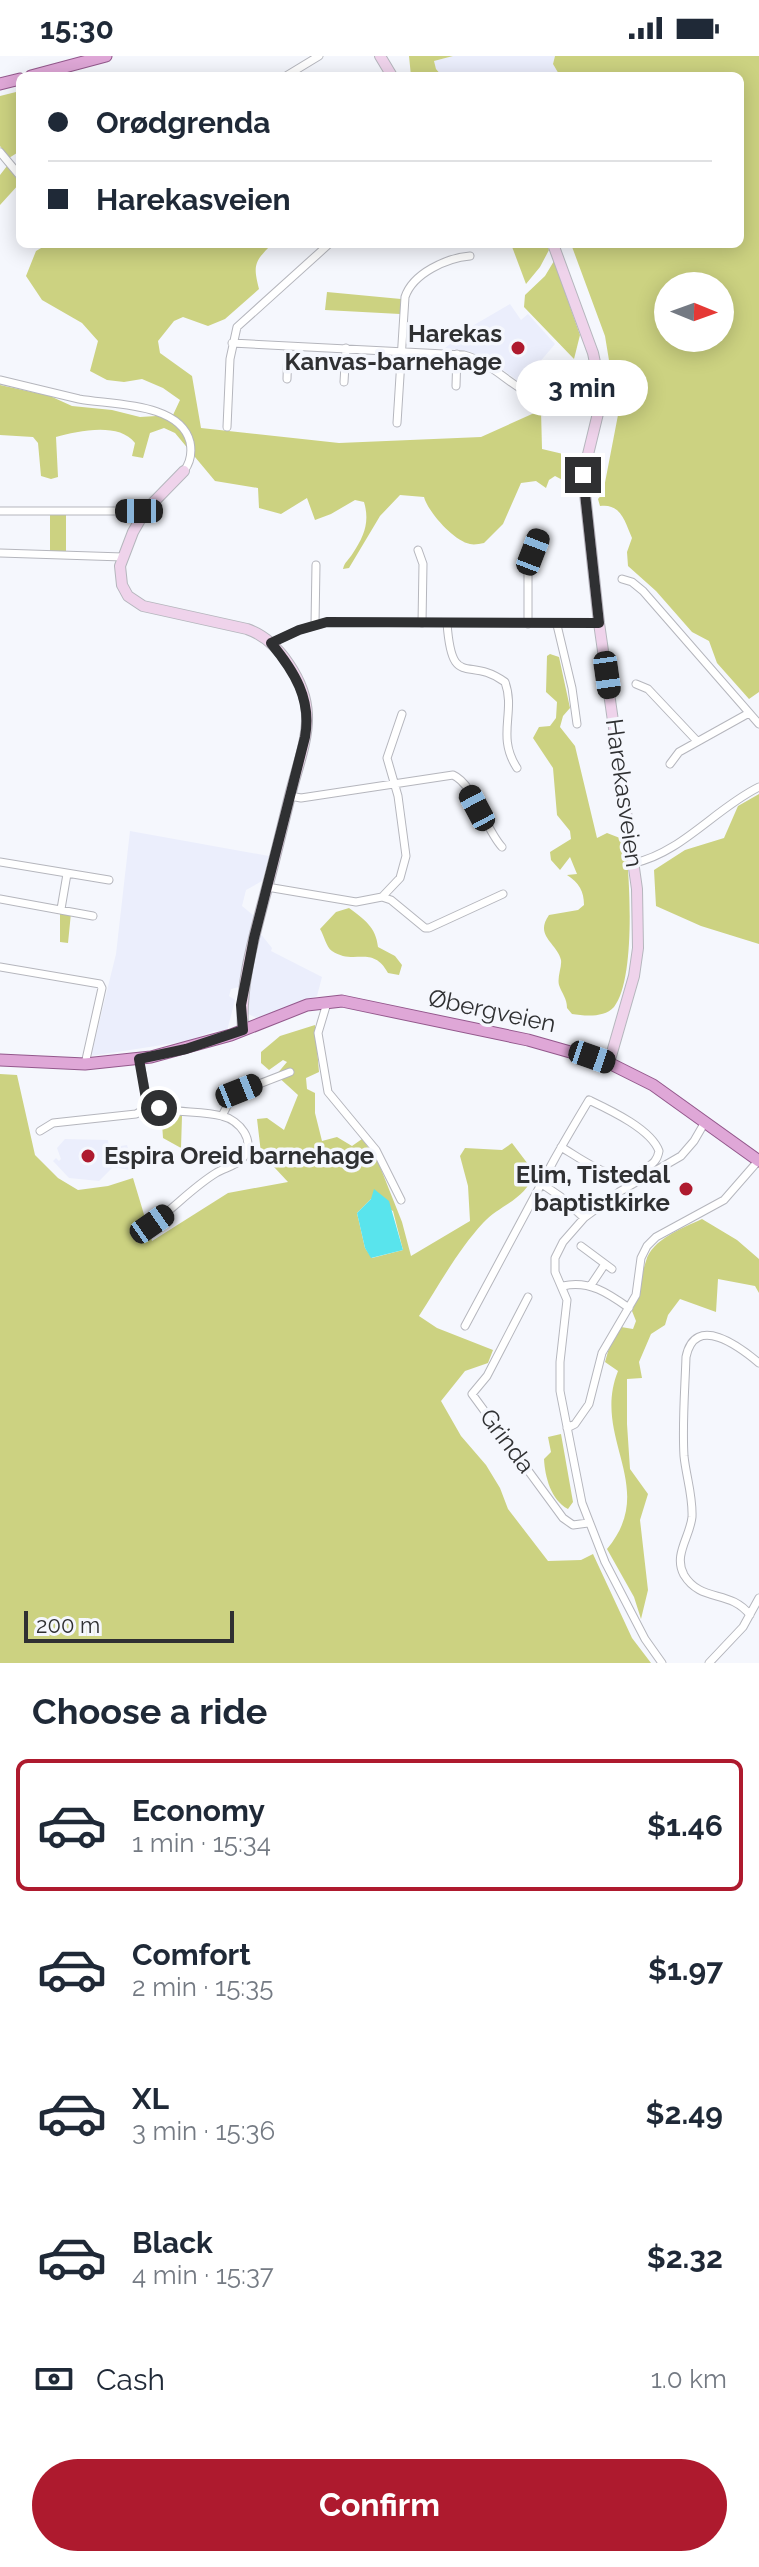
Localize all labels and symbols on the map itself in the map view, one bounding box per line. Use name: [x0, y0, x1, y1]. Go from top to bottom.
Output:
north arrow: [654, 272, 734, 352]
place label: Harekas Kanvas-barnehage: [284, 319, 502, 376]
marker: Harekas Kanvas-barnehage: [509, 339, 527, 357]
callout: 3 min: [517, 359, 649, 415]
route end: [565, 457, 601, 493]
car: [115, 499, 163, 523]
car: [513, 525, 553, 579]
car: [592, 650, 622, 700]
street label: Harekasveien: [600, 717, 649, 869]
car: [455, 781, 499, 835]
street label: Øbergveien: [426, 983, 559, 1038]
car: [565, 1038, 619, 1076]
car: [212, 1071, 266, 1111]
route start: [141, 1090, 177, 1126]
place label: Espira Oreid barnehage: [104, 1141, 374, 1170]
marker: Espira Oreid barnehage: [79, 1147, 97, 1165]
place label: Elim, Tistedal baptistkirke: [516, 1160, 670, 1217]
marker: Elim, Tistedal baptistkirke: [677, 1180, 695, 1198]
car: [125, 1200, 179, 1248]
street label: Grinda: [474, 1403, 541, 1479]
scale bar: [24, 1607, 234, 1643]

